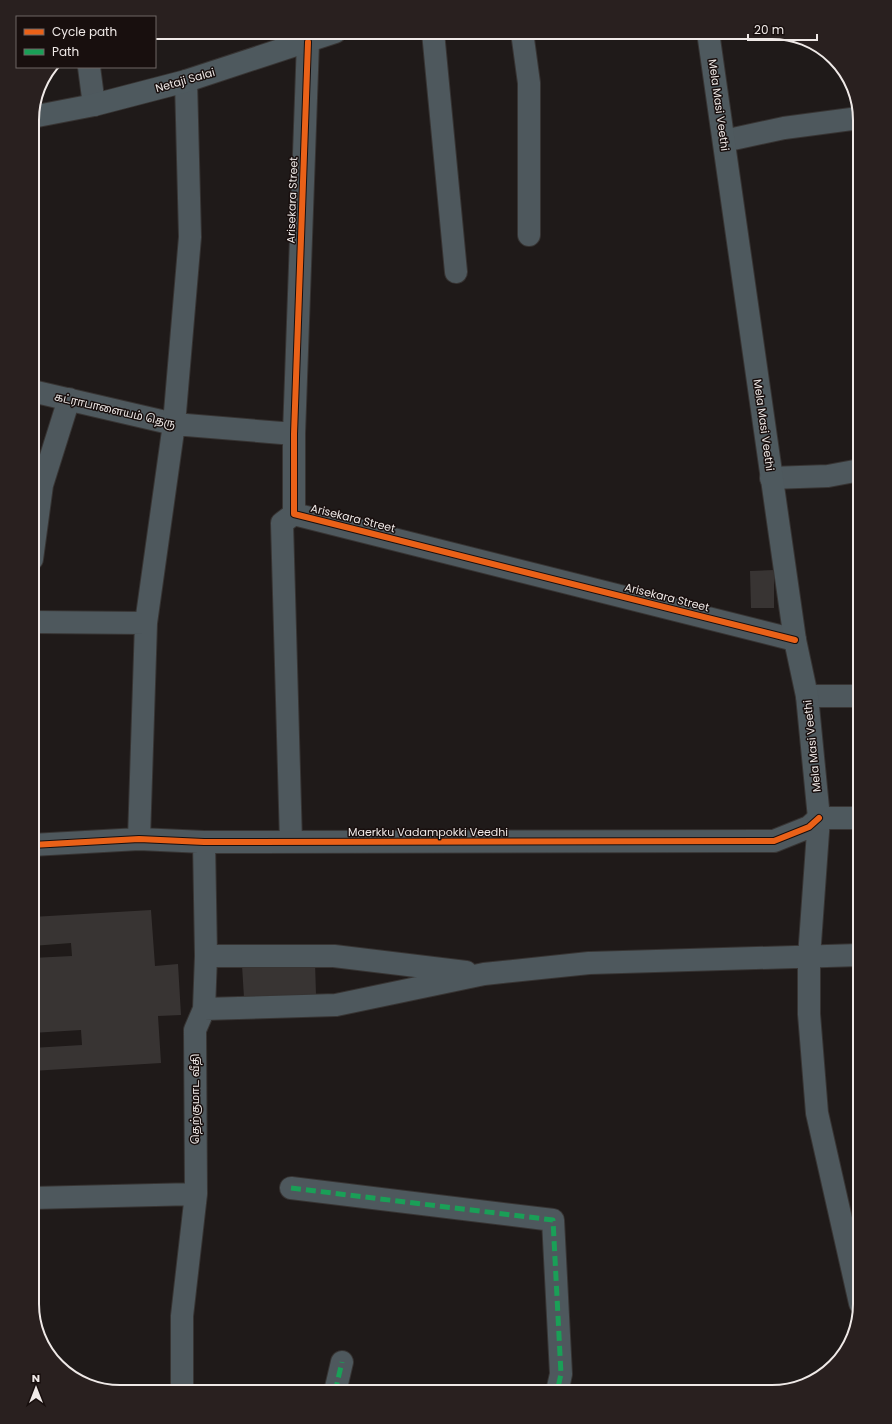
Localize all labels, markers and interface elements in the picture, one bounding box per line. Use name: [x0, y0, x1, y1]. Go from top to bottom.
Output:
legend: [16, 16, 156, 68]
scale bar: [748, 16, 817, 42]
text: 20 m: [754, 21, 784, 38]
text: Cycle path: [52, 23, 117, 40]
text: Path: [52, 43, 79, 60]
street label: Mela Masi Veethi: [705, 58, 733, 152]
street label: Netaji Salai: [153, 64, 217, 96]
street label: Arisekara Street: [282, 156, 302, 244]
street label: Mela Masi Veethi: [750, 378, 778, 472]
street label: கட்ராபாளையம் தெரு: [53, 388, 178, 432]
street label: Arisekara Street: [309, 500, 397, 536]
street label: Arisekara Street: [623, 579, 711, 615]
street label: Mela Masi Veethi: [799, 699, 825, 793]
street label: Maerkku Vadampokki Veedhi: [348, 824, 508, 840]
street label: தெற்குமாட வீதி: [187, 1054, 203, 1144]
north arrow: [16, 1368, 56, 1408]
text: N: [32, 1370, 40, 1386]

